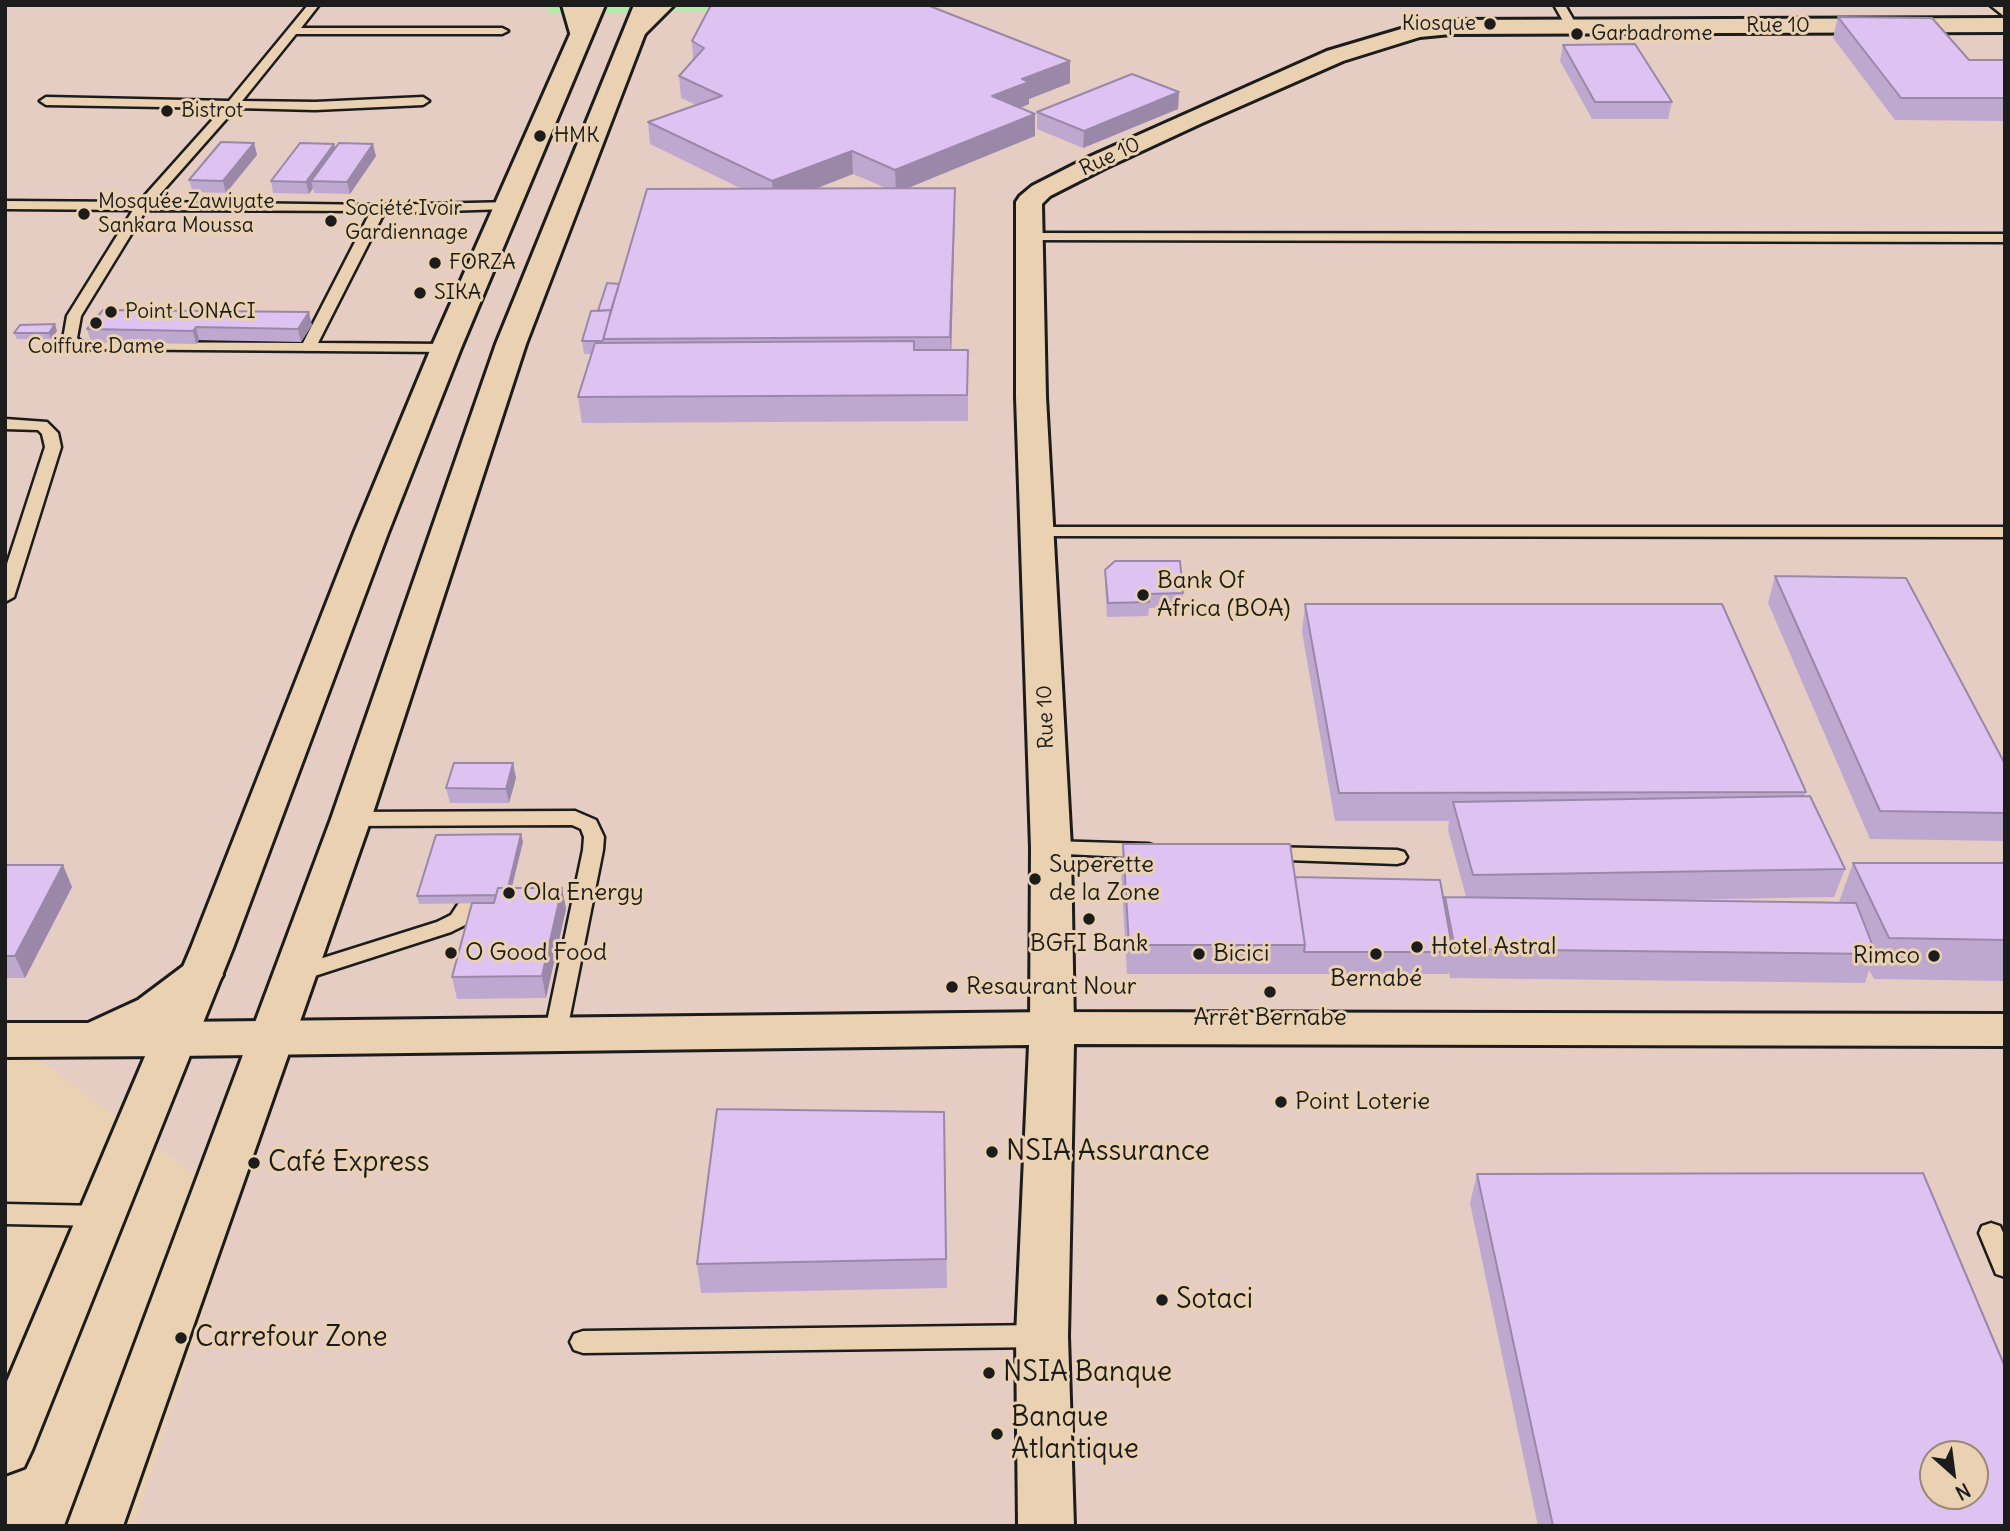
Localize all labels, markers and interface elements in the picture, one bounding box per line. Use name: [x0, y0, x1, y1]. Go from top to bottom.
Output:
place label: Kiosque: [1402, 11, 1476, 37]
street label: Rue 10: [1746, 13, 1810, 39]
marker: Kiosque: [1482, 16, 1498, 32]
place label: Garbadrome: [1591, 21, 1712, 47]
marker: Garbadrome: [1569, 26, 1585, 42]
place label: Bistrot: [181, 98, 243, 124]
marker: Bistrot: [159, 103, 175, 119]
place label: HMK: [554, 123, 599, 149]
marker: HMK: [532, 128, 548, 144]
street label: Rue 10: [1076, 132, 1144, 182]
place label: Mosquée Zawiyate Sankara Moussa: [98, 189, 274, 239]
place label: Société Ivoir Gardiennage: [345, 196, 468, 246]
marker: Mosquée Zawiyate Sankara Moussa: [76, 206, 92, 222]
marker: Société Ivoir Gardiennage: [323, 213, 339, 229]
place label: FORZA: [449, 250, 516, 276]
marker: FORZA: [427, 255, 443, 271]
place label: SIKA: [434, 280, 481, 306]
marker: SIKA: [412, 285, 428, 301]
place label: Point LONACI: [125, 299, 256, 325]
marker: Point LONACI: [103, 304, 119, 320]
marker: Coiffure Dame: [88, 315, 104, 331]
place label: Coiffure Dame: [28, 334, 164, 360]
place label: Bank Of Africa (BOA): [1157, 567, 1290, 623]
marker: Bank Of Africa (BOA): [1135, 587, 1151, 603]
street label: Rue 10: [1032, 685, 1060, 749]
place label: Superette de la Zone: [1049, 851, 1160, 907]
marker: Superette de la Zone: [1027, 871, 1043, 887]
place label: Ola Energy: [523, 879, 644, 907]
marker: Ola Energy: [501, 885, 517, 901]
marker: BGFI Bank: [1081, 911, 1097, 927]
place label: BGFI Bank: [1030, 930, 1148, 958]
place label: Hotel Astral: [1431, 933, 1556, 961]
place label: O Good Food: [465, 939, 607, 967]
marker: Hotel Astral: [1409, 939, 1425, 955]
place label: Bicici: [1213, 940, 1269, 968]
place label: Rimco: [1853, 942, 1920, 970]
marker: O Good Food: [443, 945, 459, 961]
marker: Bicici: [1191, 946, 1207, 962]
marker: Bernabé: [1368, 946, 1384, 962]
marker: Rimco: [1926, 948, 1942, 964]
place label: Bernabé: [1330, 965, 1422, 993]
place label: Resaurant Nour: [966, 973, 1137, 1001]
marker: Resaurant Nour: [944, 979, 960, 995]
marker: Arrêt Bernabe: [1262, 984, 1278, 1000]
place label: Arrêt Bernabe: [1193, 1004, 1347, 1032]
place label: Point Loterie: [1295, 1088, 1430, 1116]
marker: Point Loterie: [1273, 1094, 1289, 1110]
place label: NSIA Assurance: [1006, 1135, 1210, 1169]
marker: NSIA Assurance: [984, 1144, 1000, 1160]
place label: Café Express: [268, 1146, 430, 1180]
marker: Café Express: [246, 1155, 262, 1171]
place label: Sotaci: [1176, 1283, 1253, 1317]
marker: Sotaci: [1154, 1292, 1170, 1308]
place label: Carrefour Zone: [195, 1321, 388, 1355]
marker: Carrefour Zone: [173, 1330, 189, 1346]
place label: NSIA Banque: [1003, 1356, 1172, 1390]
marker: NSIA Banque: [981, 1365, 997, 1381]
place label: Banque Atlantique: [1011, 1401, 1139, 1467]
marker: Banque Atlantique: [989, 1426, 1005, 1442]
north arrow: [1919, 1440, 1989, 1510]
text: N: [1951, 1478, 1974, 1505]

